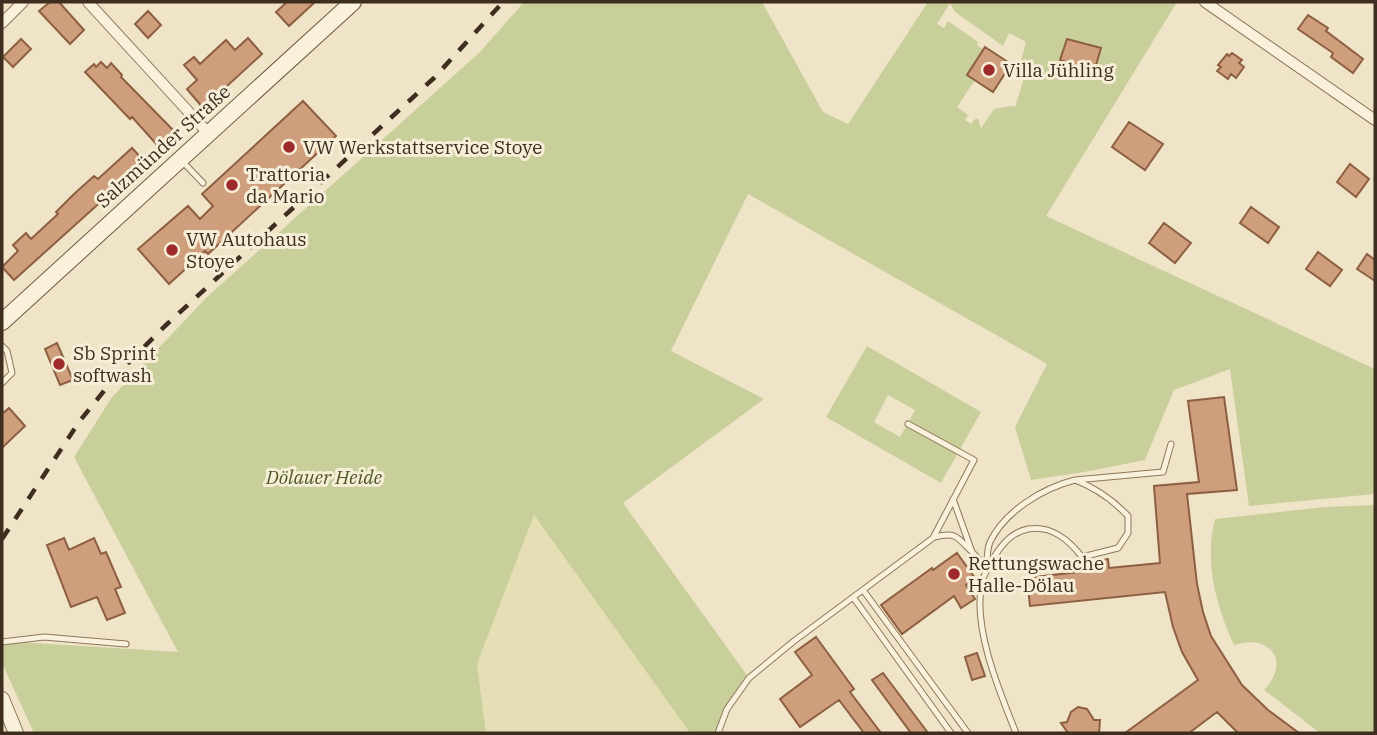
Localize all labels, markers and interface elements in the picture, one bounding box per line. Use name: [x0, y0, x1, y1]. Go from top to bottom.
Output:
place label: Villa Jühling: [1003, 58, 1114, 82]
marker: Villa Jühling: [981, 62, 997, 78]
street label: Salzmünder Straße: [91, 79, 235, 213]
place label: VW Werkstattservice Stoye: [303, 135, 543, 159]
marker: VW Werkstattservice Stoye: [281, 139, 297, 155]
place label: Trattoria da Mario: [246, 162, 325, 208]
marker: Trattoria da Mario: [224, 177, 240, 193]
place label: VW Autohaus Stoye: [186, 227, 307, 273]
marker: VW Autohaus Stoye: [164, 242, 180, 258]
place label: Sb Sprint softwash: [73, 341, 156, 387]
marker: Sb Sprint softwash: [51, 356, 67, 372]
park label: Dölauer Heide: [265, 465, 382, 489]
place label: Rettungswache Halle-Dölau: [968, 551, 1104, 597]
marker: Rettungswache Halle-Dölau: [946, 566, 962, 582]

